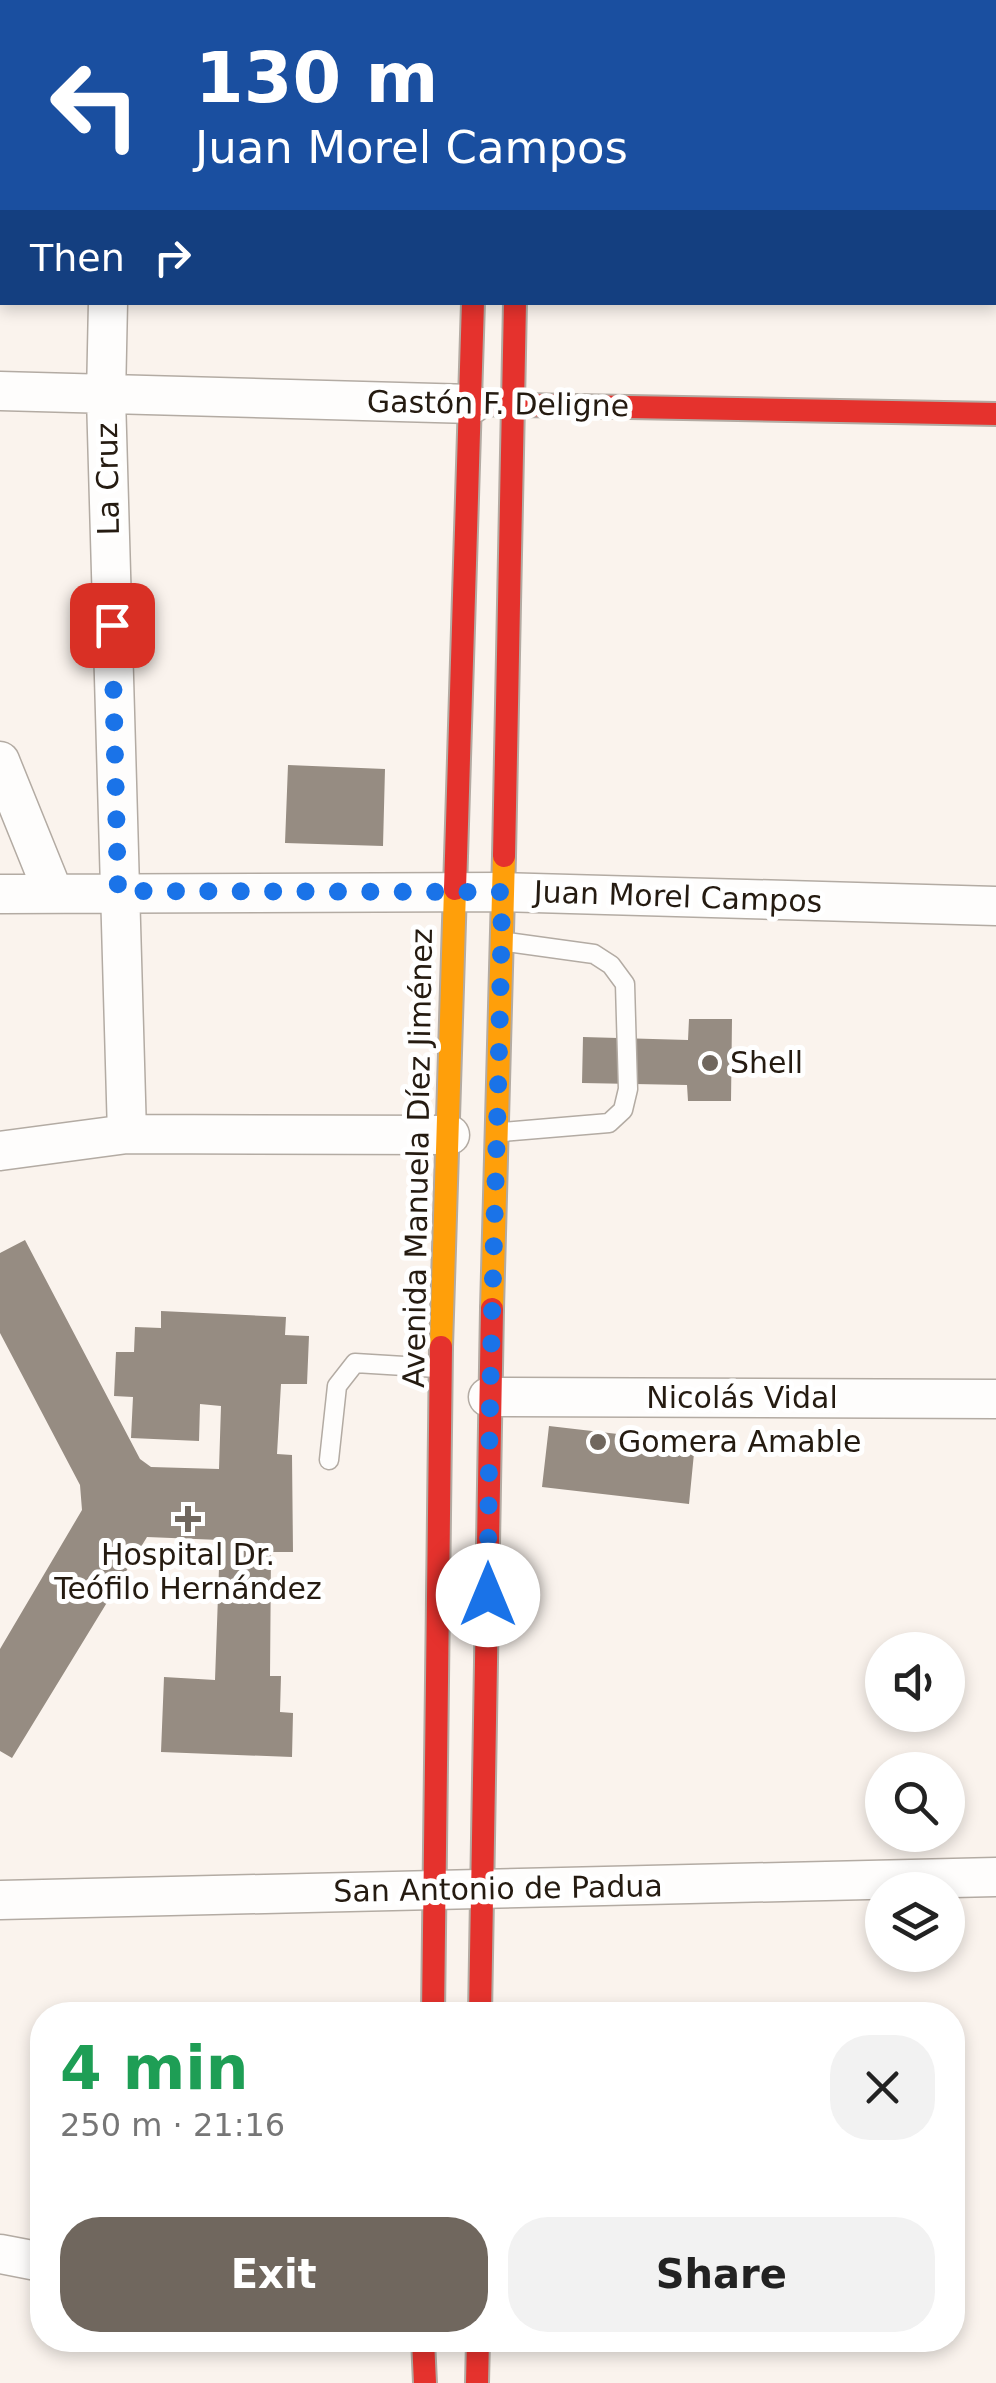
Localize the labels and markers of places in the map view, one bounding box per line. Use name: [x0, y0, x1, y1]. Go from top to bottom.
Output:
pin: [70, 583, 155, 668]
place label: Shell: [730, 1045, 803, 1080]
marker: Shell: [699, 1052, 721, 1074]
place label: Gomera Amable: [618, 1424, 862, 1459]
marker: Gomera Amable: [587, 1431, 609, 1453]
marker: Hospital Dr. Teófilo Hernández: [175, 1506, 201, 1532]
place label: Hospital Dr. Teófilo Hernández: [53, 1537, 322, 1606]

